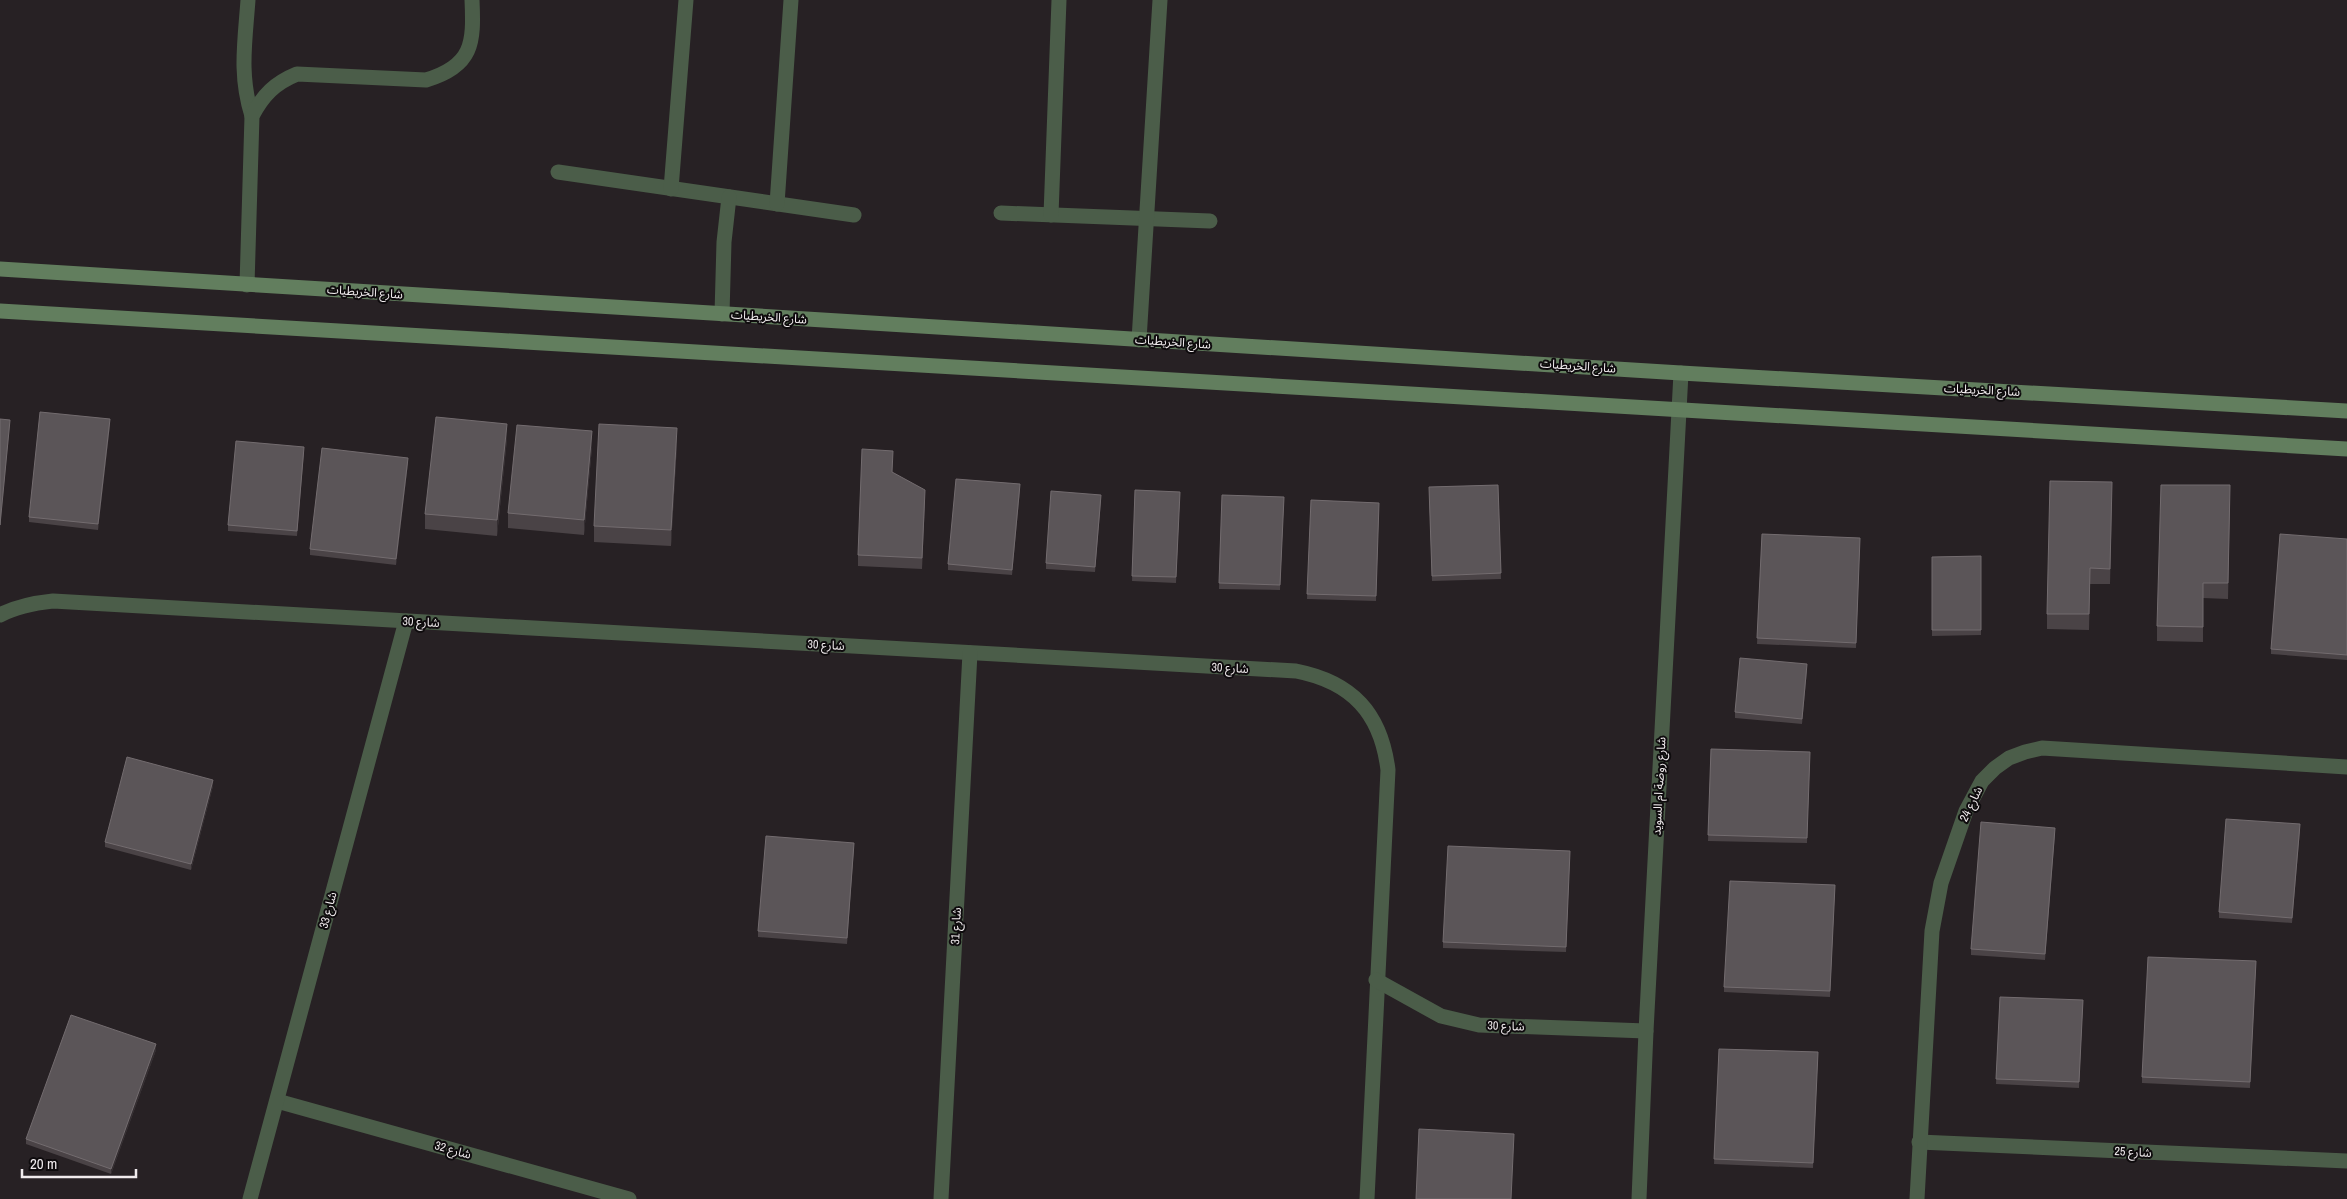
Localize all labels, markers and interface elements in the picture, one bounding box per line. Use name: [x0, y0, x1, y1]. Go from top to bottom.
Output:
street label: شارع الخريطيات: [326, 281, 404, 304]
street label: شارع الخريطيات: [730, 306, 808, 329]
street label: شارع الخريطيات: [1134, 331, 1212, 354]
street label: شارع الخريطيات: [1539, 355, 1617, 378]
street label: شارع الخريطيات: [1944, 380, 2020, 401]
street label: شارع 30: [402, 613, 440, 632]
street label: شارع 30: [807, 636, 845, 655]
street label: شارع 30: [1211, 659, 1249, 678]
street label: شارع روضة ام السويد: [1648, 736, 1671, 836]
street label: شارع 24: [1956, 784, 1987, 825]
street label: شارع 33: [315, 890, 341, 930]
street label: شارع 31: [947, 907, 966, 945]
street label: شارع 30: [1487, 1017, 1525, 1036]
street label: شارع 32: [433, 1137, 473, 1164]
street label: شارع 25: [2114, 1143, 2152, 1162]
scale bar: [22, 1146, 136, 1178]
text: 20 m: [30, 1153, 57, 1174]

